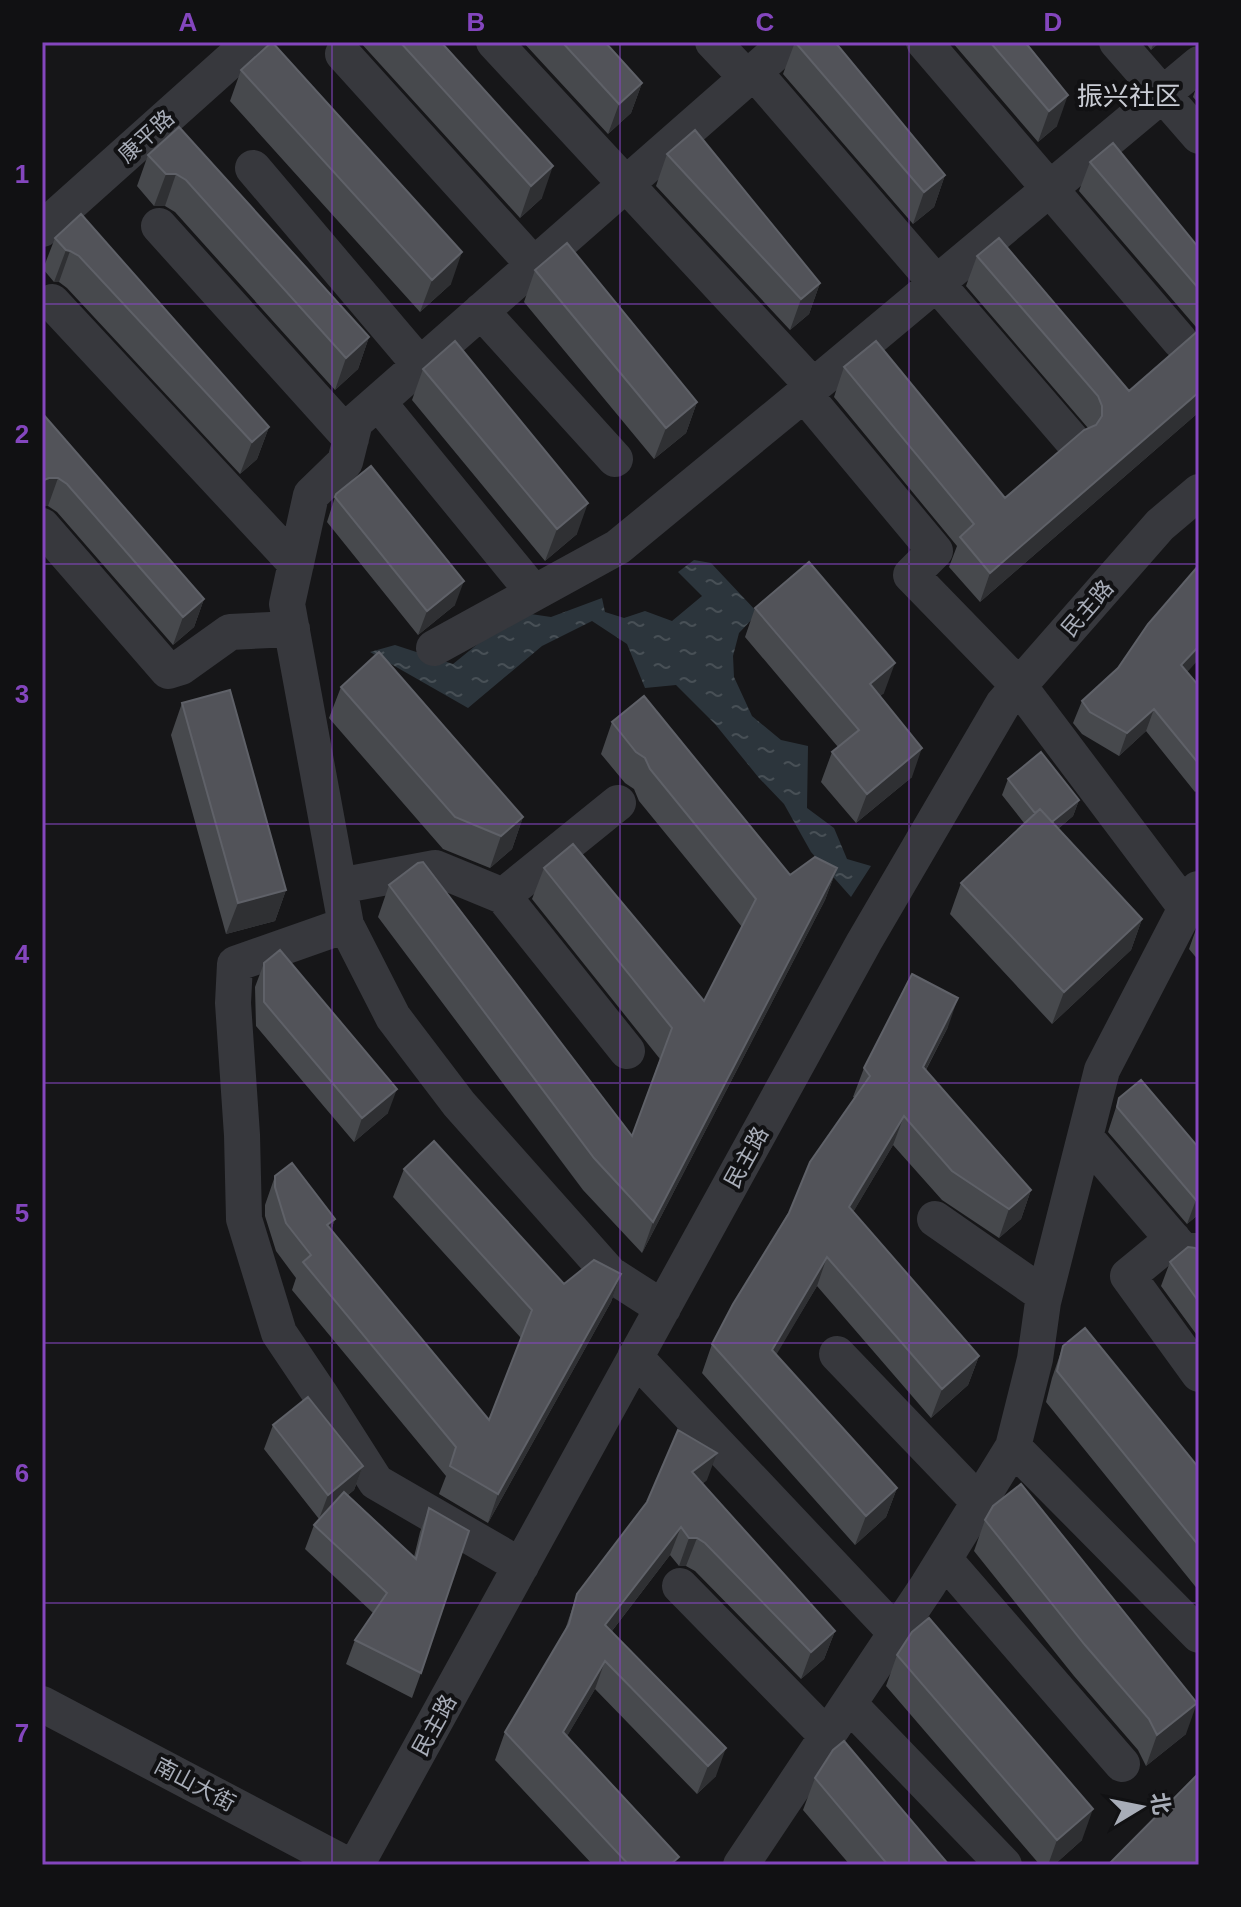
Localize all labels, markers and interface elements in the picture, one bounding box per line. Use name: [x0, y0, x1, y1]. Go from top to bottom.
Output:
text: A: [179, 7, 198, 37]
text: B: [467, 7, 485, 37]
text: C: [756, 7, 775, 37]
text: D: [1044, 7, 1062, 37]
district label: 振兴社区: [1077, 81, 1181, 111]
street label: 康平路: [113, 105, 179, 168]
text: 1: [15, 159, 29, 189]
text: 2: [15, 419, 29, 449]
street label: 民主路: [1056, 575, 1118, 641]
text: 3: [15, 679, 29, 709]
text: 4: [15, 939, 30, 969]
street label: 民主路: [720, 1122, 773, 1192]
text: 5: [15, 1198, 29, 1228]
text: 6: [15, 1458, 29, 1488]
street label: 民主路: [408, 1690, 461, 1760]
text: 7: [15, 1718, 29, 1748]
street label: 南山大街: [150, 1753, 239, 1816]
north arrow: [1101, 1767, 1181, 1847]
text: 北: [1146, 1791, 1174, 1817]

